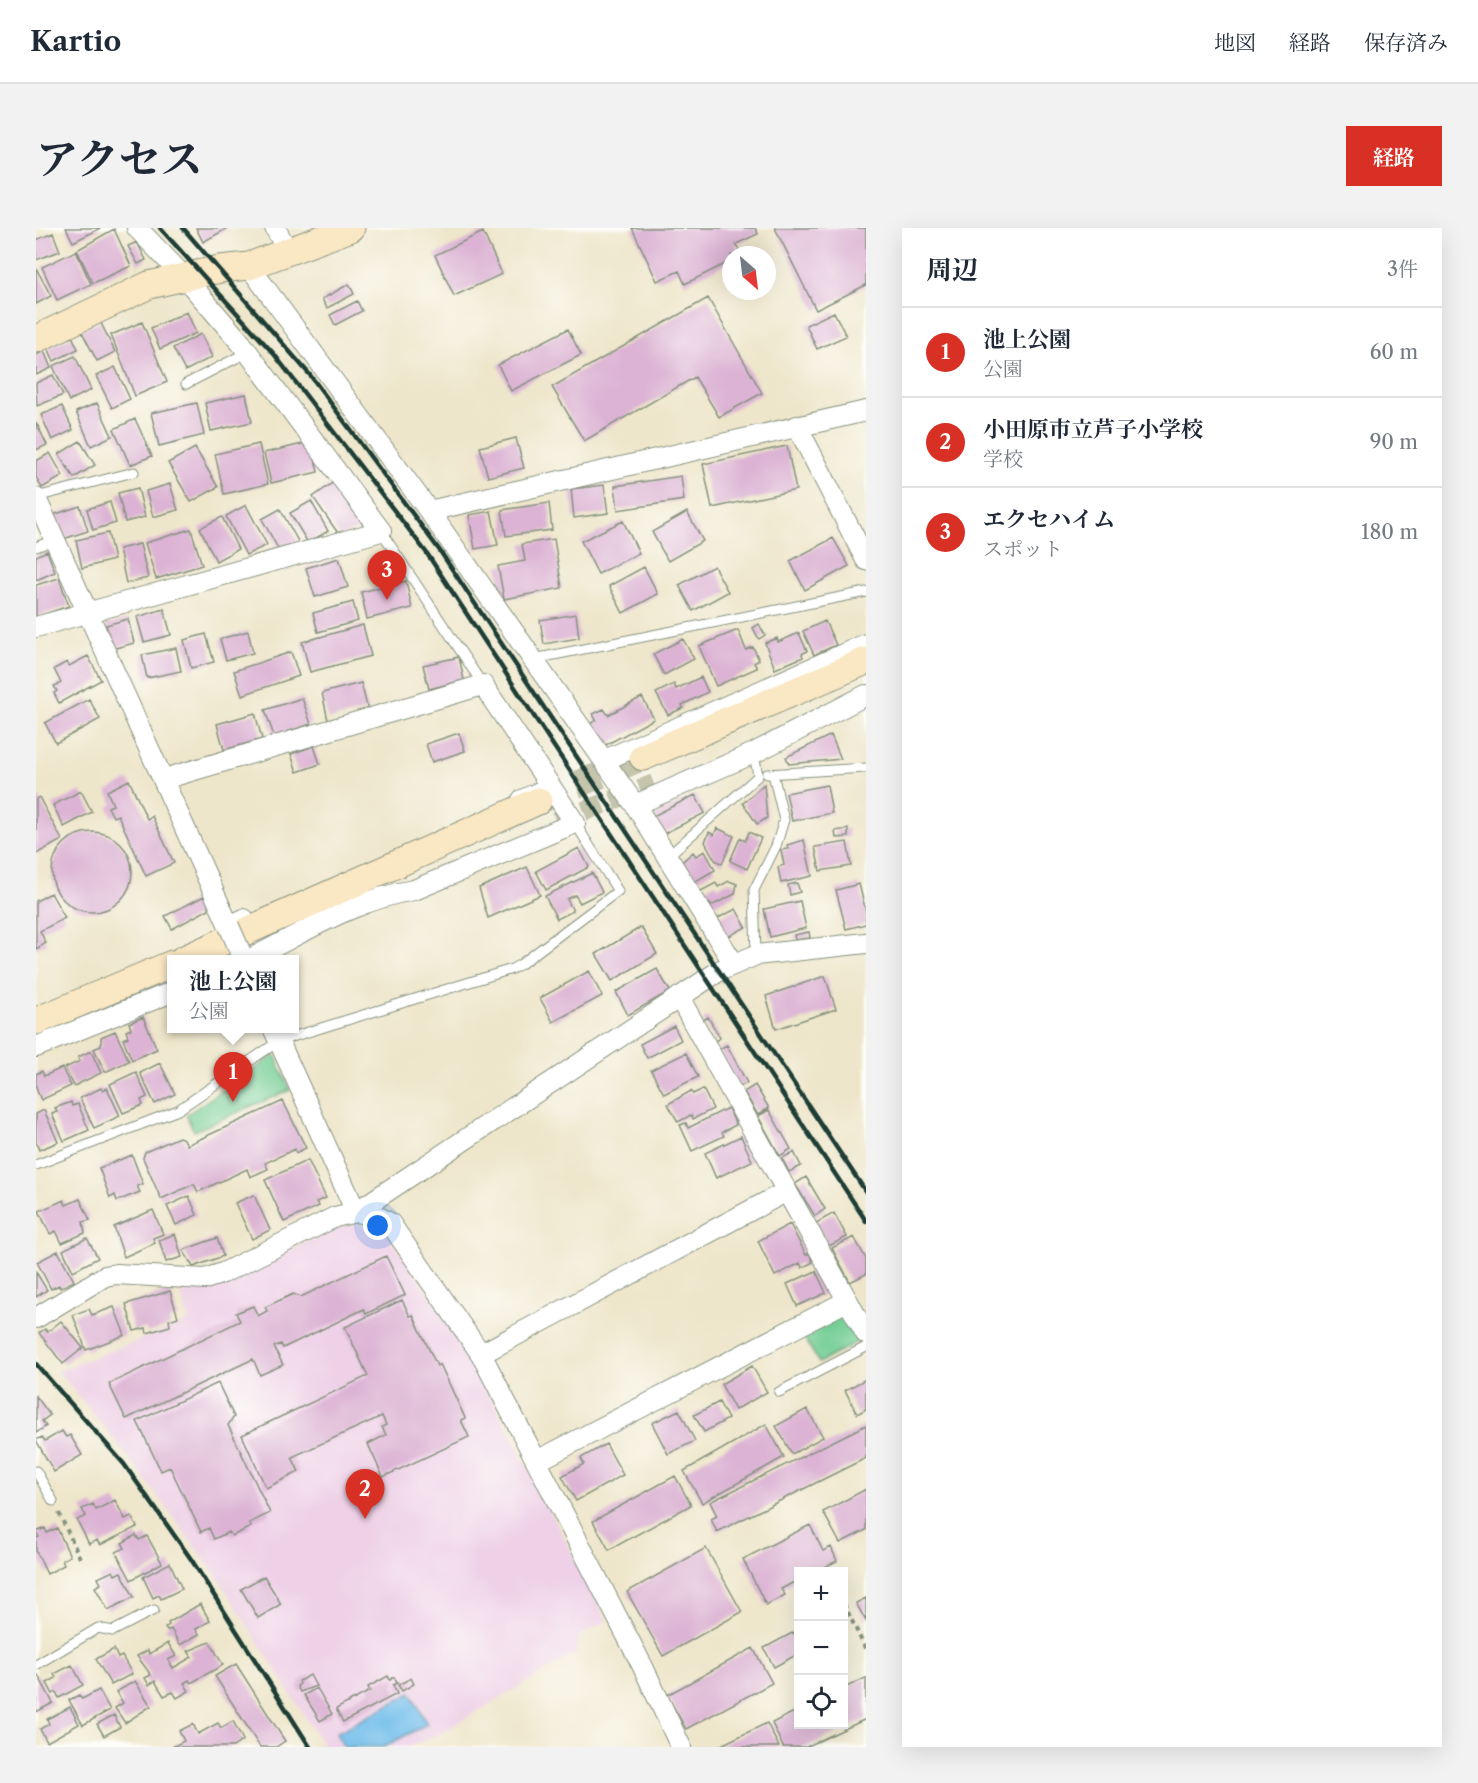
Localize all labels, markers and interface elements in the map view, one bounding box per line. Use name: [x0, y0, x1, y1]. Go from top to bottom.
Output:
text: Kartio: [30, 24, 121, 58]
text: 地図: [1214, 30, 1256, 55]
text: 経路: [1289, 30, 1331, 55]
text: 保存済み: [1364, 30, 1448, 55]
button: 経路: [1346, 126, 1442, 186]
text: アクセス: [36, 133, 203, 185]
north arrow: [722, 246, 776, 300]
text: 周辺: [926, 254, 978, 286]
text: 3件: [1387, 257, 1418, 281]
text: 池上公園: [983, 326, 1071, 353]
text: 1: [941, 340, 950, 364]
text: 60 m: [1370, 340, 1418, 364]
text: 公園: [983, 357, 1023, 381]
text: 小田原市立芦子小学校: [983, 416, 1203, 443]
text: 2: [940, 430, 951, 454]
text: 90 m: [1370, 430, 1418, 454]
text: 学校: [983, 447, 1023, 471]
text: エクセハイム: [983, 506, 1115, 533]
text: 3: [940, 520, 951, 544]
text: 180 m: [1361, 520, 1418, 544]
text: スポット: [983, 537, 1063, 561]
pin: 3: [368, 550, 406, 600]
popup: [167, 955, 299, 1033]
text: 池上公園: [189, 968, 277, 995]
text: 公園: [189, 999, 229, 1023]
pin: 1: [214, 1052, 252, 1102]
your location: [363, 1211, 392, 1240]
pin: 2: [346, 1470, 384, 1519]
map controls: [794, 1567, 848, 1729]
button: +: [794, 1567, 848, 1621]
button: −: [794, 1621, 848, 1675]
button: locate: [794, 1675, 848, 1729]

